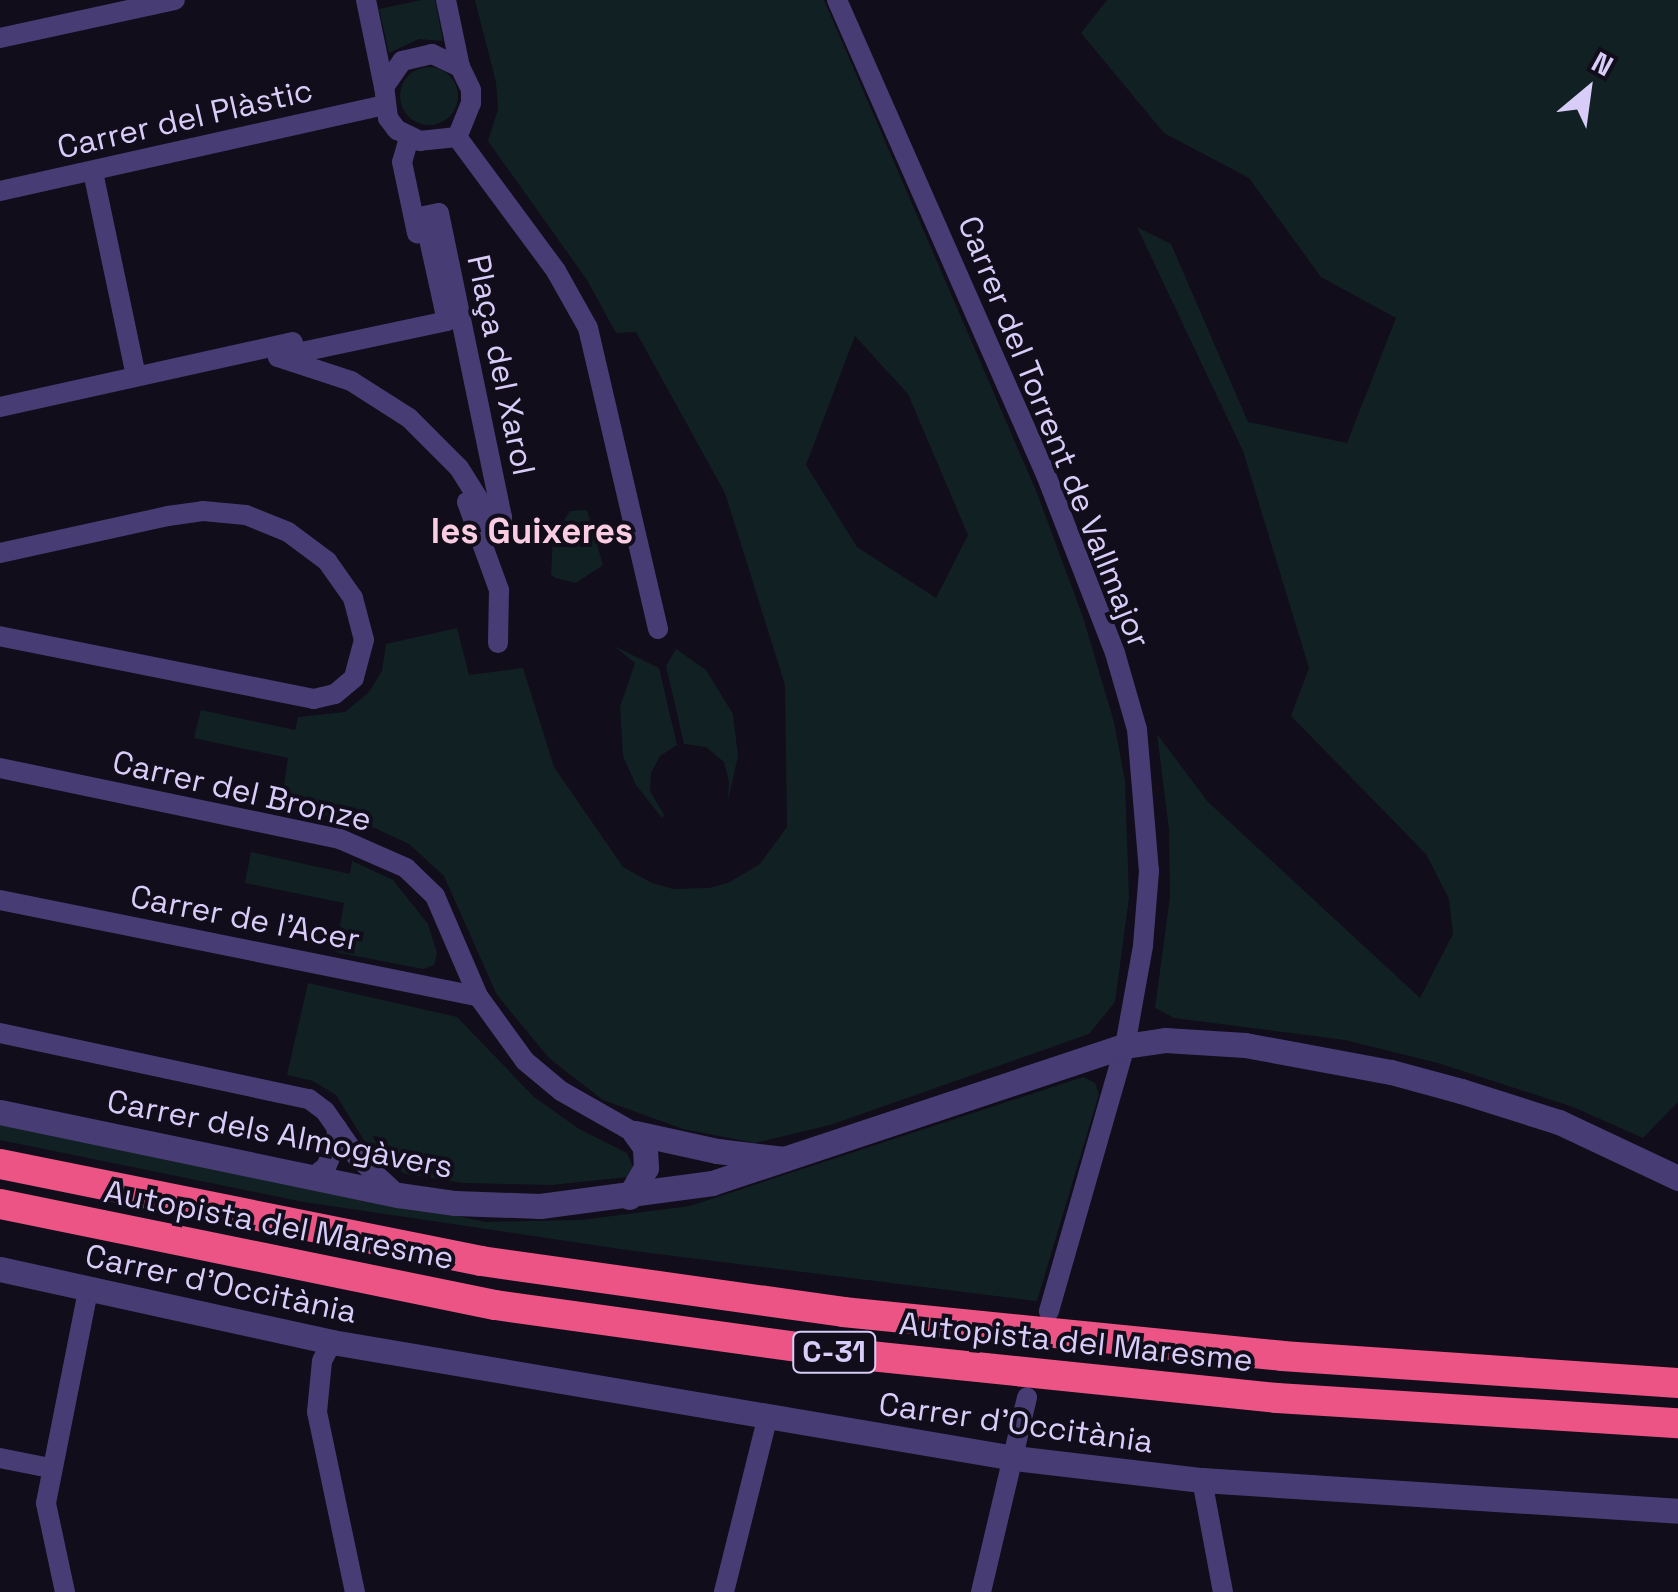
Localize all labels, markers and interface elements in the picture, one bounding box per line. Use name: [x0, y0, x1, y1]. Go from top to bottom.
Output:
north arrow: [1538, 40, 1638, 140]
text: N: [1586, 43, 1619, 84]
street label: Carrer del Plàstic: [54, 71, 316, 167]
street label: Carrer del Torrent de Vallmajor: [949, 210, 1159, 654]
street label: Plaça del Xarol: [459, 251, 543, 479]
district label: les Guixeres: [431, 510, 633, 552]
street label: Carrer del Bronze: [109, 743, 375, 839]
street label: Carrer de l'Acer: [127, 877, 363, 959]
street label: Carrer dels Almogàvers: [104, 1082, 456, 1186]
street label: Autopista del Maresme: [101, 1172, 457, 1278]
street label: Carrer d'Occitània: [82, 1236, 360, 1332]
street label: Autopista del Maresme: [897, 1304, 1255, 1380]
road number: C-31: [792, 1327, 876, 1377]
street label: Carrer d'Occitània: [876, 1385, 1156, 1461]

